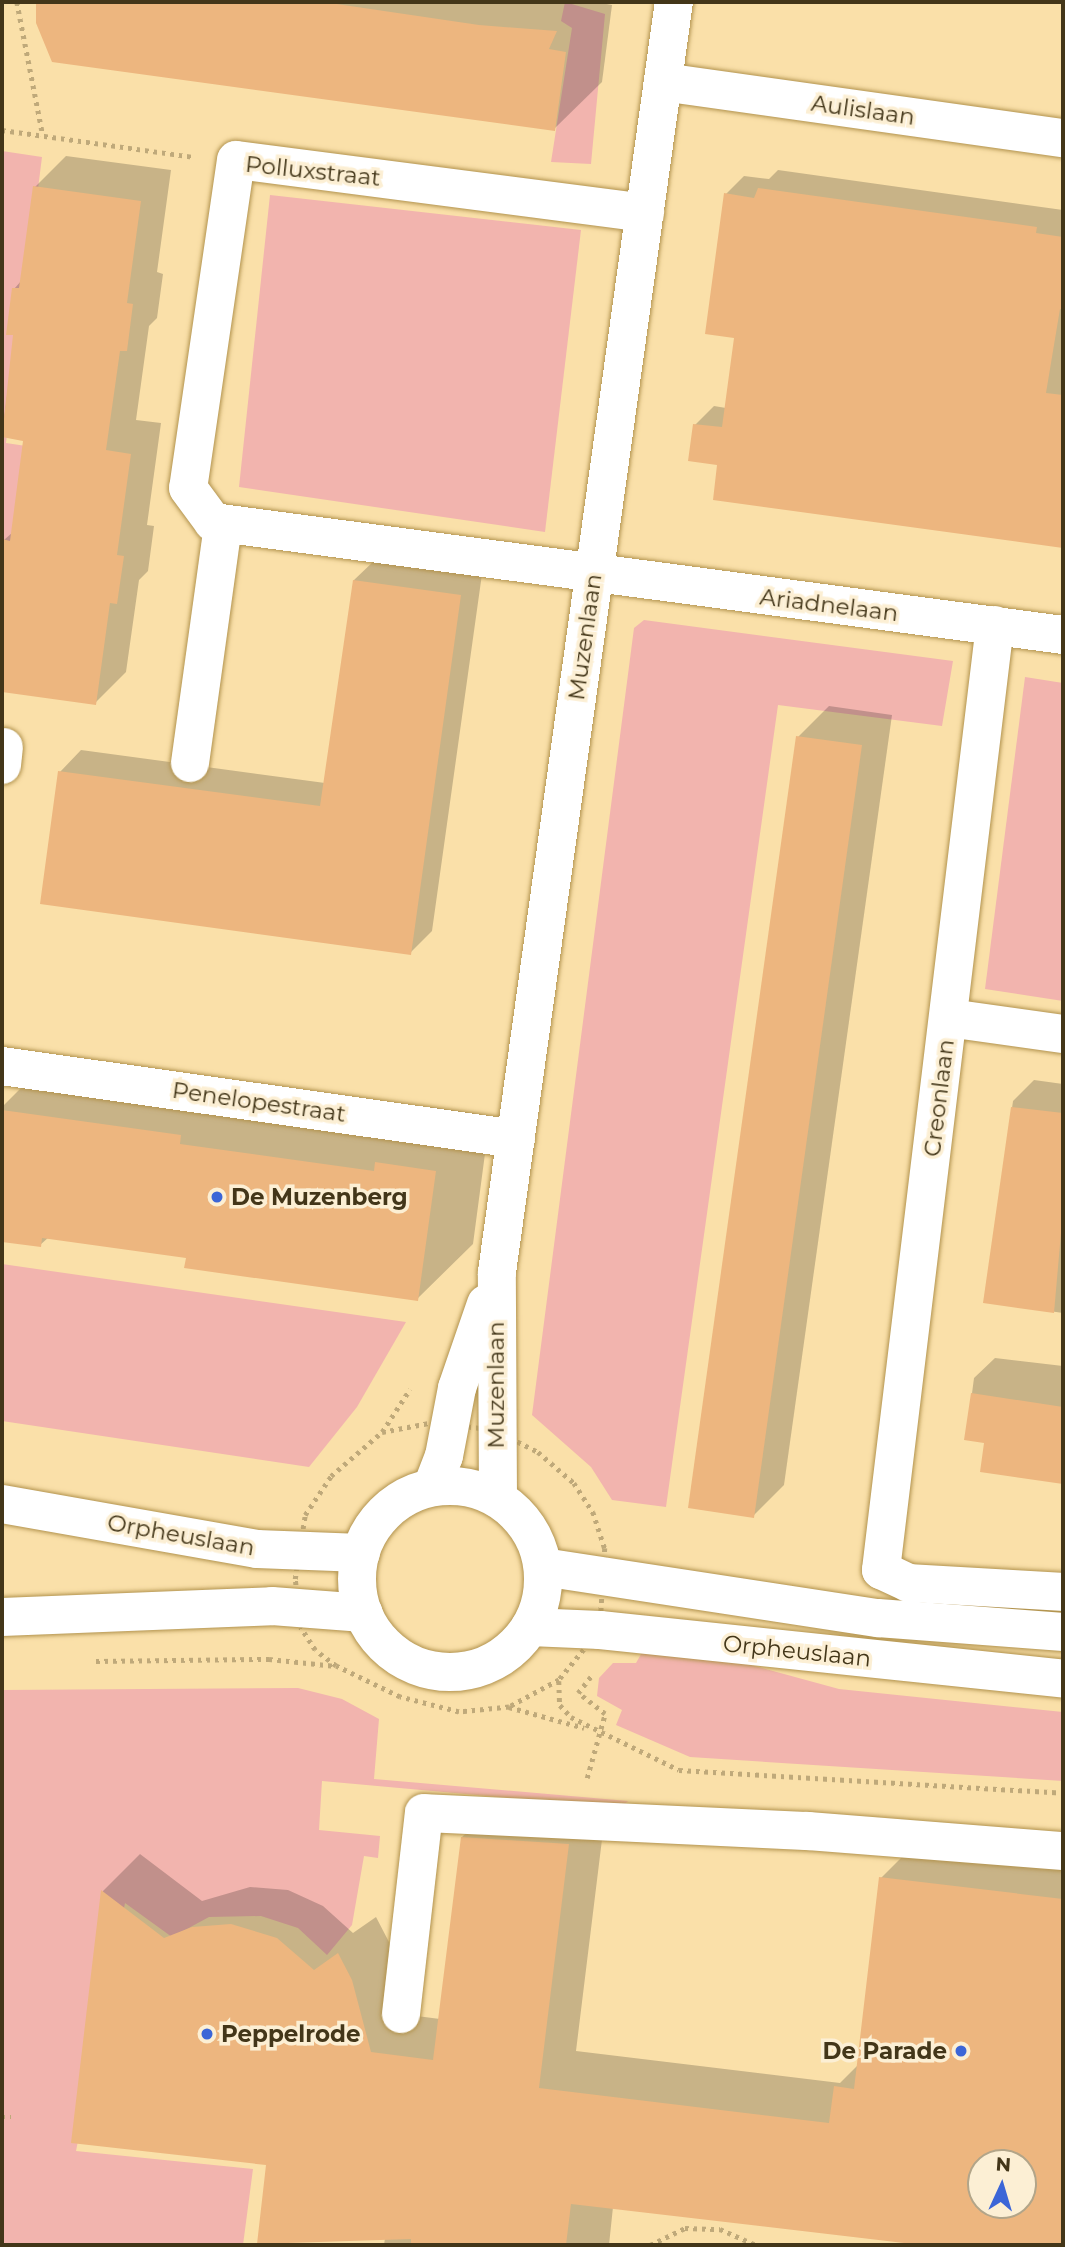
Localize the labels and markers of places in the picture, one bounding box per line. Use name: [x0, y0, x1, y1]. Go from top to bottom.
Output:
place label: De Muzenberg: [231, 1183, 408, 1211]
marker: De Muzenberg: [209, 1189, 225, 1205]
place label: Peppelrode: [221, 2020, 360, 2048]
marker: Peppelrode: [199, 2026, 215, 2042]
place label: De Parade: [823, 2037, 947, 2065]
marker: De Parade: [953, 2043, 969, 2059]

